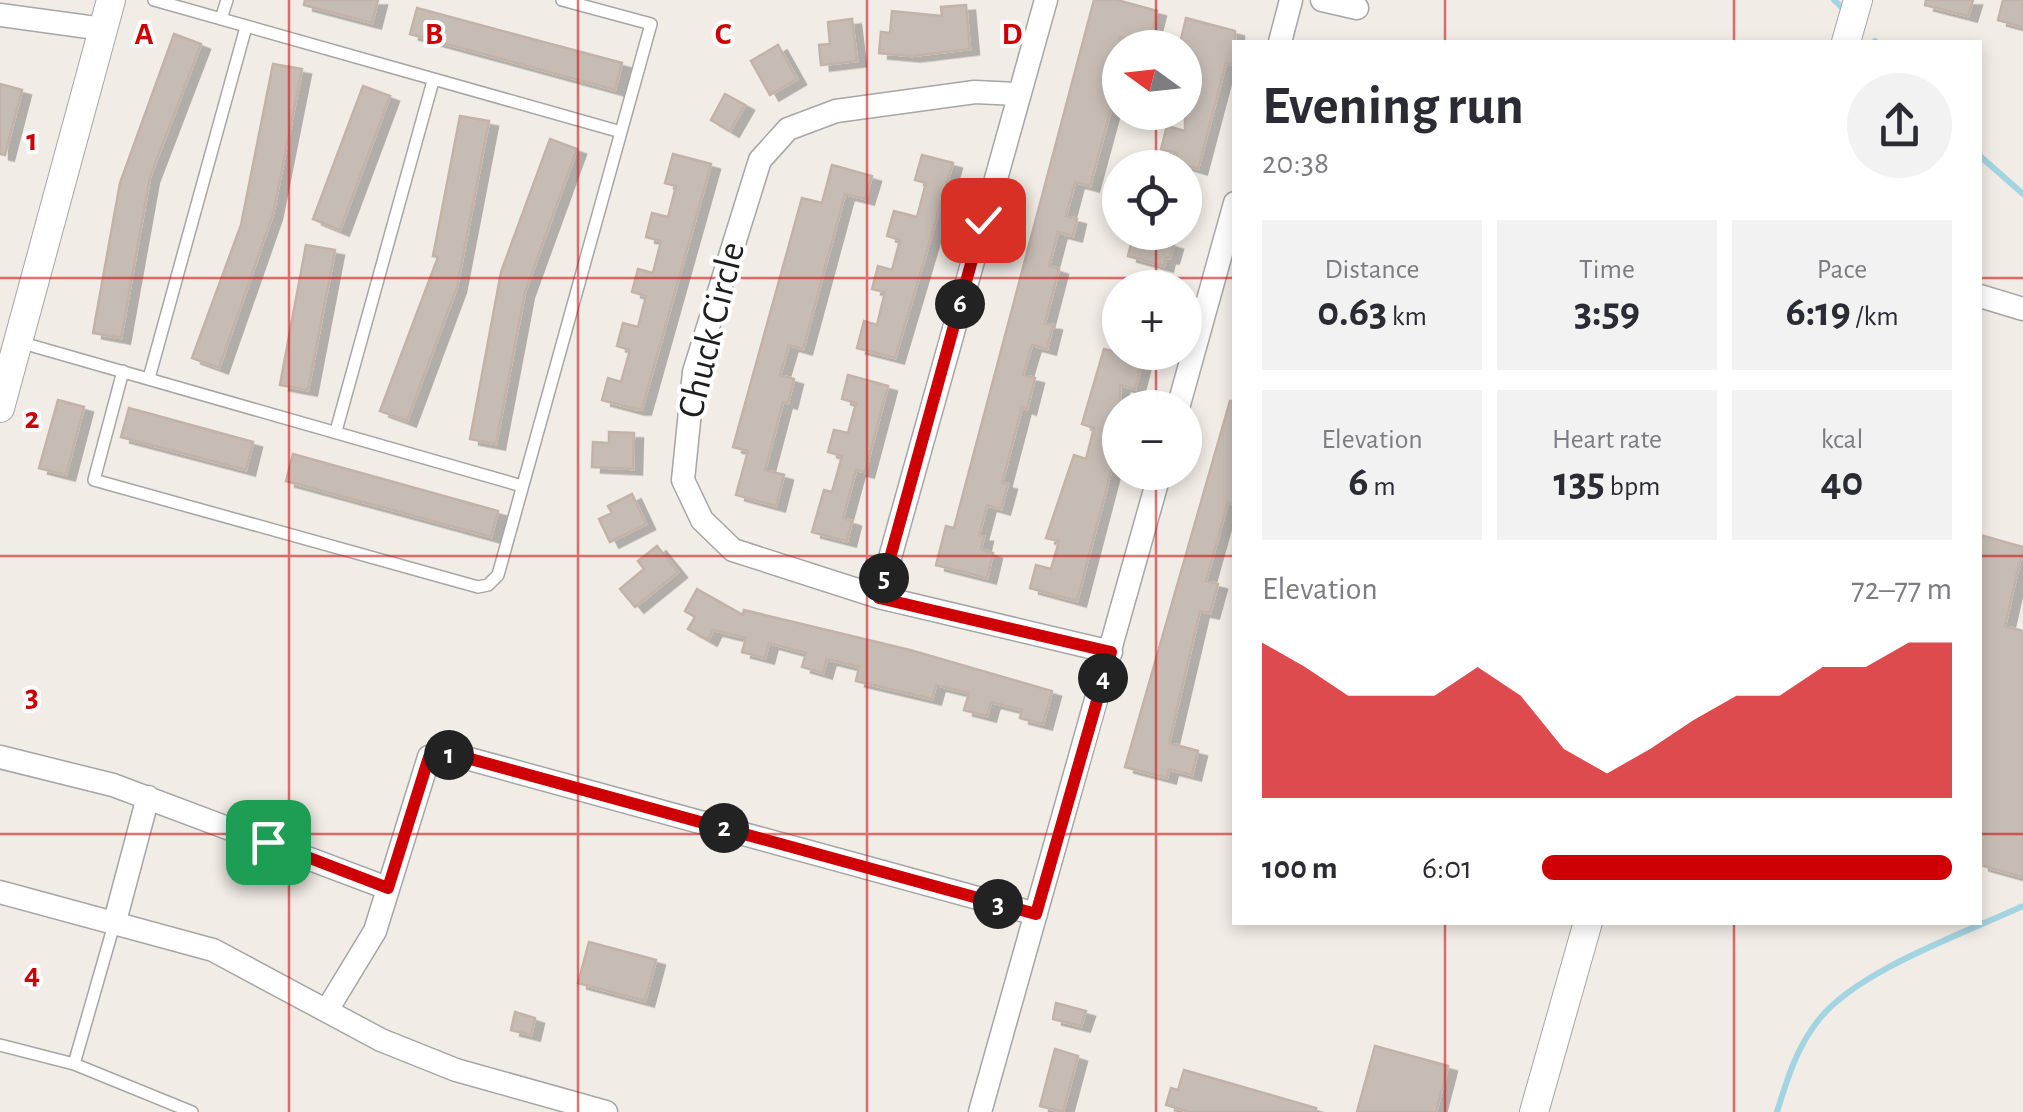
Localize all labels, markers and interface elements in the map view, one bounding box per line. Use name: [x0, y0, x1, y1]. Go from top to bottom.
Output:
text: A: [134, 18, 154, 50]
text: B: [425, 18, 443, 50]
text: C: [715, 18, 732, 50]
text: D: [1002, 18, 1023, 50]
north arrow: [1102, 30, 1202, 130]
map controls: [1102, 30, 1202, 490]
button: share: [1847, 73, 1952, 178]
text: Evening run: [1262, 79, 1524, 134]
text: 1: [26, 124, 38, 156]
text: 20:38: [1262, 147, 1329, 179]
button: locate: [1102, 150, 1202, 250]
pin: [941, 178, 1026, 263]
icon: check: [956, 193, 1011, 248]
street label: Chuck Circle: [672, 238, 752, 422]
text: Distance: [1325, 256, 1419, 284]
text: Time: [1579, 256, 1635, 284]
text: Pace: [1817, 256, 1867, 284]
button: +: [1102, 270, 1202, 370]
pin: 6: [935, 279, 985, 329]
text: 6: [953, 290, 967, 318]
text: 0.63: [1317, 291, 1387, 333]
text: 3:59: [1574, 291, 1640, 333]
text: 6:19: [1785, 291, 1851, 333]
text: km: [1387, 303, 1427, 331]
text: /km: [1851, 303, 1899, 331]
button: −: [1102, 390, 1202, 490]
text: 2: [24, 402, 40, 434]
text: Elevation: [1321, 426, 1423, 454]
text: Heart rate: [1552, 426, 1662, 454]
text: kcal: [1821, 426, 1863, 454]
text: 6: [1348, 461, 1369, 503]
text: 135: [1554, 461, 1605, 503]
text: 40: [1820, 461, 1864, 503]
text: m: [1369, 473, 1396, 501]
text: bpm: [1605, 473, 1660, 501]
pin: 5: [859, 553, 909, 603]
text: 5: [878, 564, 890, 592]
text: Elevation: [1262, 573, 1378, 605]
text: 72–77 m: [1851, 573, 1952, 605]
pin: 4: [1078, 653, 1128, 703]
text: 4: [1096, 664, 1110, 692]
text: 3: [25, 680, 39, 712]
pin: 1: [424, 730, 474, 780]
text: 1: [444, 741, 454, 769]
pin: [226, 800, 311, 885]
pin: 2: [699, 803, 749, 853]
text: 2: [717, 814, 731, 842]
icon: arrive: [241, 815, 296, 870]
text: 100 m: [1262, 852, 1338, 884]
text: 6:01: [1422, 852, 1472, 884]
pin: 3: [973, 879, 1023, 929]
text: 3: [992, 890, 1004, 918]
text: 4: [24, 958, 40, 990]

